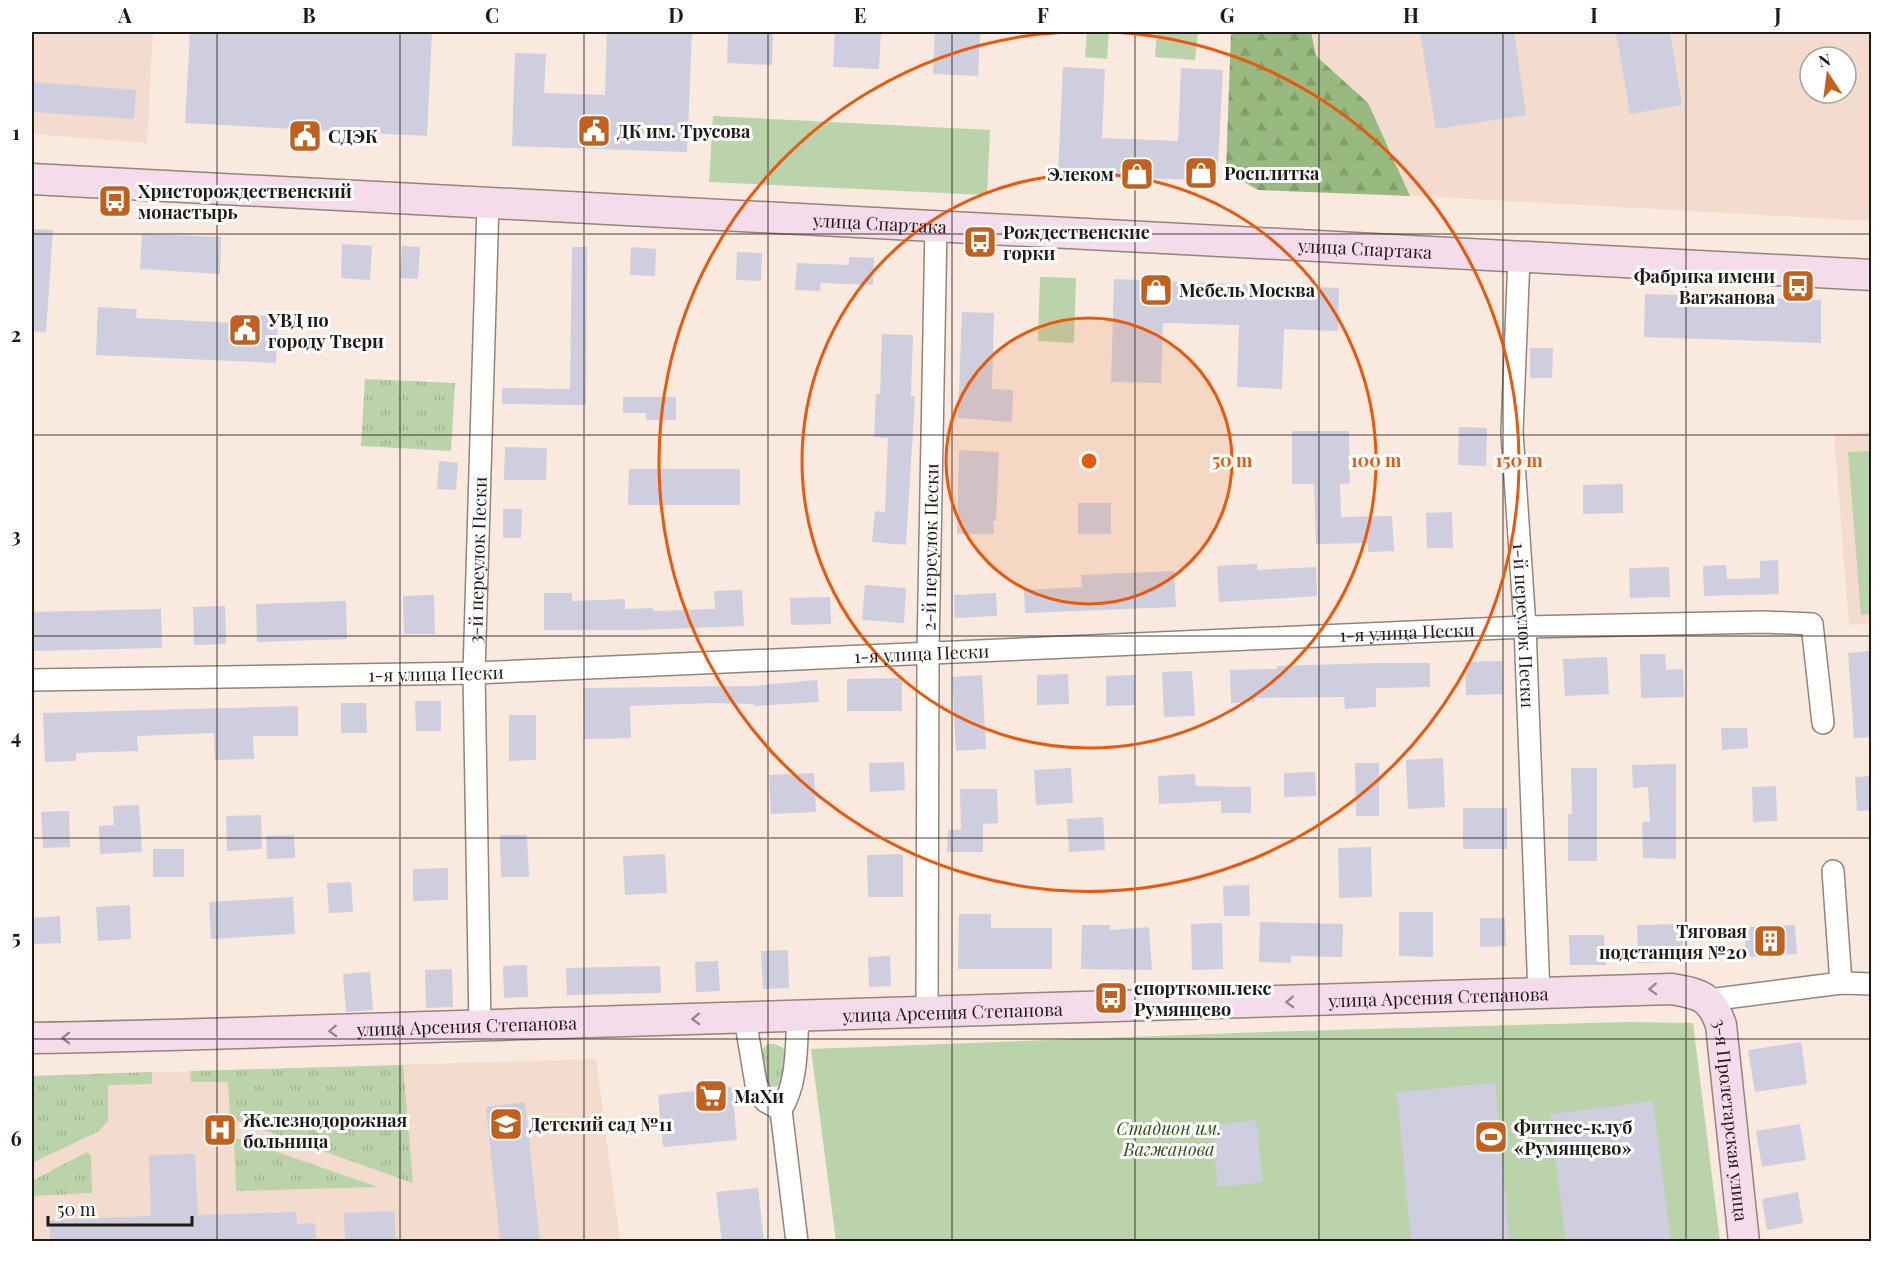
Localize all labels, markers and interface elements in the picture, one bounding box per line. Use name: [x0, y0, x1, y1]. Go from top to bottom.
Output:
text: A: [117, 1, 132, 28]
text: B: [302, 1, 316, 28]
text: C: [485, 1, 499, 28]
text: D: [668, 1, 684, 28]
text: E: [854, 1, 866, 28]
text: F: [1037, 1, 1049, 28]
text: G: [1220, 1, 1235, 28]
text: H: [1403, 1, 1419, 28]
text: I: [1590, 1, 1598, 28]
text: J: [1773, 1, 1782, 28]
north arrow: [1798, 45, 1858, 105]
text: N: [1817, 48, 1833, 71]
public building icon: ДК им. Трусова: [576, 113, 612, 149]
text: 1: [12, 118, 20, 145]
public building icon: СДЭК: [287, 118, 323, 154]
place label: ДК им. Трусова: [617, 119, 751, 143]
place label: СДЭК: [328, 124, 378, 148]
shop icon: Росплитка: [1183, 155, 1219, 191]
shop icon: Элеком: [1119, 156, 1155, 192]
place label: Росплитка: [1224, 161, 1320, 185]
place label: Элеком: [1047, 162, 1114, 186]
place label: Христорождественский монастырь: [138, 179, 352, 224]
bus stop icon: Христорождественский монастырь: [97, 183, 133, 219]
street label: улица Спартака: [811, 208, 947, 239]
place label: Рождественские горки: [1003, 220, 1150, 265]
bus stop icon: Рождественские горки: [962, 224, 998, 260]
street label: улица Спартака: [1297, 233, 1433, 264]
place label: Фабрика имени Вагжанова: [1634, 264, 1776, 309]
bus stop icon: Фабрика имени Вагжанова: [1780, 268, 1816, 304]
shop icon: Мебель Москва: [1138, 272, 1174, 308]
place label: Мебель Москва: [1179, 278, 1316, 302]
place label: УВД по городу Твери: [267, 308, 384, 353]
public building icon: УВД по городу Твери: [227, 312, 263, 348]
text: 2: [11, 320, 21, 347]
text: 50 m: [1212, 448, 1253, 472]
text: 100 m: [1351, 448, 1402, 472]
text: 150 m: [1495, 448, 1543, 472]
centre of rings: [1079, 451, 1099, 471]
street label: 2-й переулок Пески: [916, 463, 944, 631]
street label: 3-й переулок Пески: [463, 476, 492, 644]
text: 3: [11, 521, 21, 548]
street label: 1-й переулок Пески: [1507, 542, 1540, 709]
street label: 1-я улица Пески: [1339, 617, 1475, 647]
street label: 1-я улица Пески: [853, 638, 990, 668]
street label: 1-я улица Пески: [368, 660, 504, 687]
text: 4: [11, 722, 21, 749]
place label: Тяговая подстанция №20: [1599, 919, 1747, 964]
text: 5: [11, 923, 21, 950]
building icon: Тяговая подстанция №20: [1752, 923, 1788, 959]
place label: cпорткомплекс Румянцево: [1134, 976, 1272, 1021]
bus stop icon: cпорткомплекс Румянцево: [1093, 980, 1129, 1016]
street label: улица Арсения Степанова: [1327, 981, 1549, 1013]
one-way arrow: [1648, 983, 1657, 996]
one-way arrow: [1285, 996, 1294, 1009]
street label: улица Арсения Степанова: [841, 997, 1063, 1027]
street label: улица Арсения Степанова: [355, 1011, 577, 1041]
one-way arrow: [692, 1013, 701, 1025]
street label: 3-я Пролетарская улица: [1708, 1015, 1754, 1222]
one-way arrow: [329, 1024, 338, 1037]
one-way arrow: [62, 1032, 71, 1044]
supermarket icon: МаХи: [693, 1078, 729, 1114]
place label: МаХи: [734, 1084, 784, 1108]
school or university icon: Детский сад №11: [488, 1106, 524, 1142]
place label: Железнодорожная больница: [242, 1108, 407, 1153]
hospital icon: Железнодорожная больница: [202, 1112, 238, 1148]
place label: Детский сад №11: [529, 1112, 672, 1136]
place label: Фитнес-клуб «Румянцево»: [1514, 1115, 1632, 1160]
park label: Стадион им. Вагжанова: [1116, 1116, 1222, 1161]
sports icon: Фитнес-клуб «Румянцево»: [1473, 1119, 1509, 1155]
text: 6: [10, 1124, 22, 1151]
scale bar: [48, 1189, 192, 1227]
text: 50 m: [57, 1197, 96, 1221]

